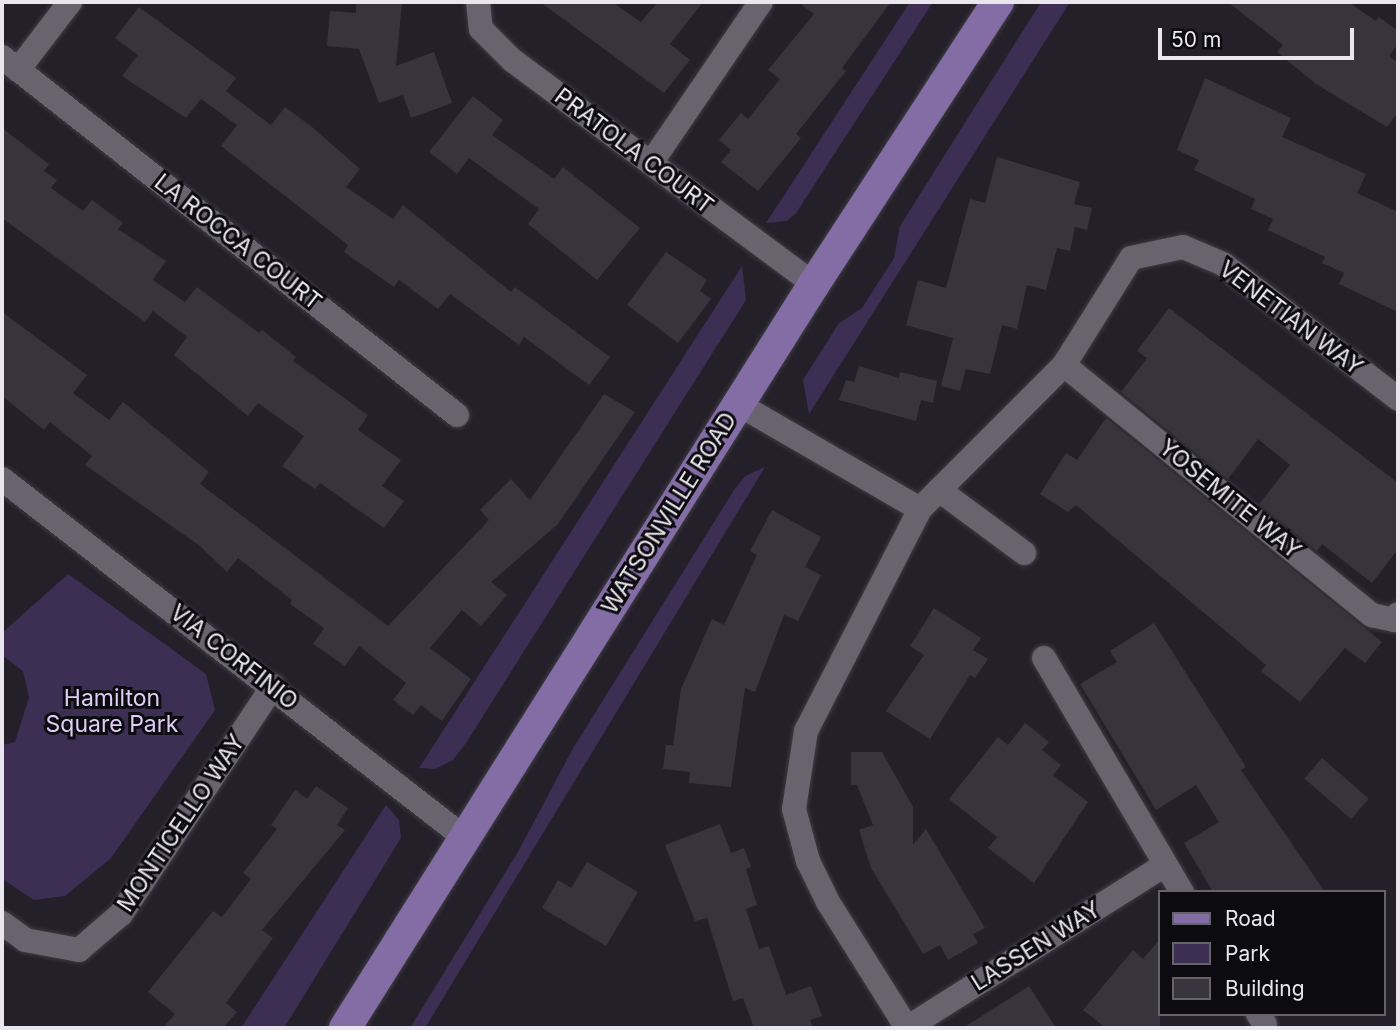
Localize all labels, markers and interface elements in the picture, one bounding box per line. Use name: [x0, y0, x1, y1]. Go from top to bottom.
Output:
scale bar: [1162, 14, 1358, 58]
text: 50 m: [1171, 27, 1221, 52]
street label: PRATOLA COURT: [549, 82, 719, 220]
street label: LA ROCCA COURT: [149, 168, 327, 316]
street label: VENETIAN WAY: [1214, 255, 1368, 381]
street label: WATSONVILLE ROAD: [596, 407, 742, 619]
street label: YOSEMITE WAY: [1154, 433, 1306, 565]
street label: VIA CORFINIO: [165, 599, 303, 715]
park label: Hamilton Square Park: [46, 684, 178, 738]
street label: MONTICELLO WAY: [111, 729, 251, 917]
legend: [1158, 890, 1386, 1016]
street label: LASSEN WAY: [966, 895, 1106, 997]
text: Road: [1225, 906, 1276, 931]
text: Park: [1225, 941, 1270, 966]
text: Building: [1225, 976, 1305, 1001]

